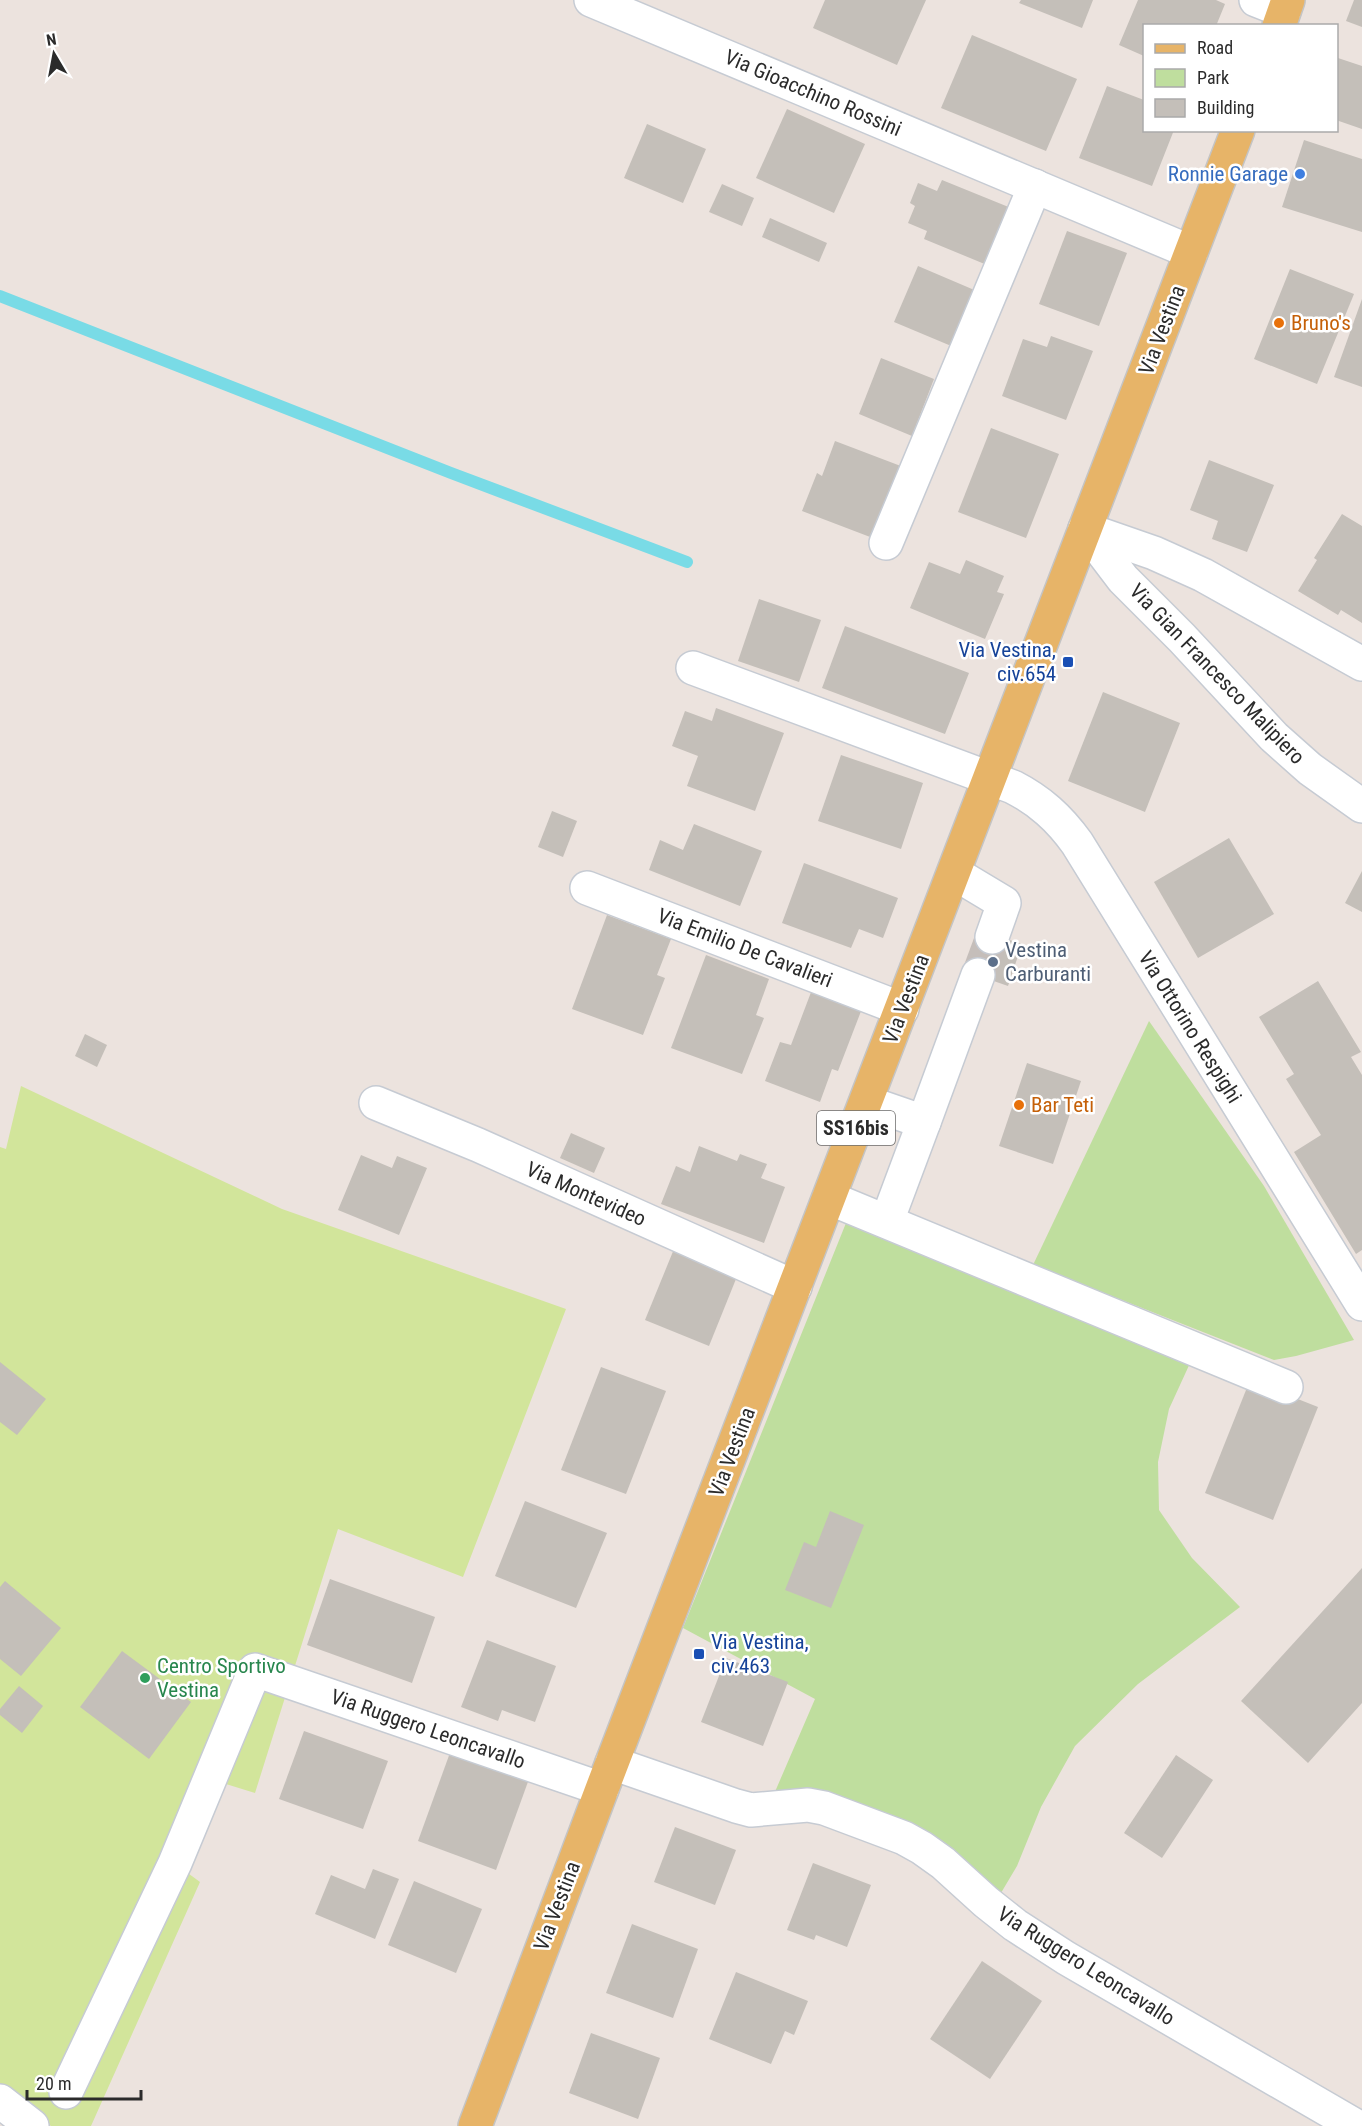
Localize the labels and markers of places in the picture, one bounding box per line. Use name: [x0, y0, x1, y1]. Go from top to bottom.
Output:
place label: Ronnie Garage: [1168, 162, 1288, 186]
marker: Ronnie Garage: [1293, 167, 1307, 181]
place label: Bruno's: [1291, 311, 1351, 335]
marker: Bruno's: [1272, 316, 1286, 330]
place label: Via Vestina, civ.654: [958, 638, 1056, 686]
marker: Via Vestina, civ.654: [1061, 655, 1075, 669]
place label: Vestina Carburanti: [1005, 938, 1091, 986]
marker: Vestina Carburanti: [986, 955, 1000, 969]
place label: Bar Teti: [1031, 1093, 1094, 1117]
marker: Bar Teti: [1012, 1098, 1026, 1112]
place label: Via Vestina, civ.463: [711, 1630, 809, 1678]
marker: Via Vestina, civ.463: [692, 1647, 706, 1661]
place label: Centro Sportivo Vestina: [157, 1654, 286, 1702]
marker: Centro Sportivo Vestina: [138, 1671, 152, 1685]

